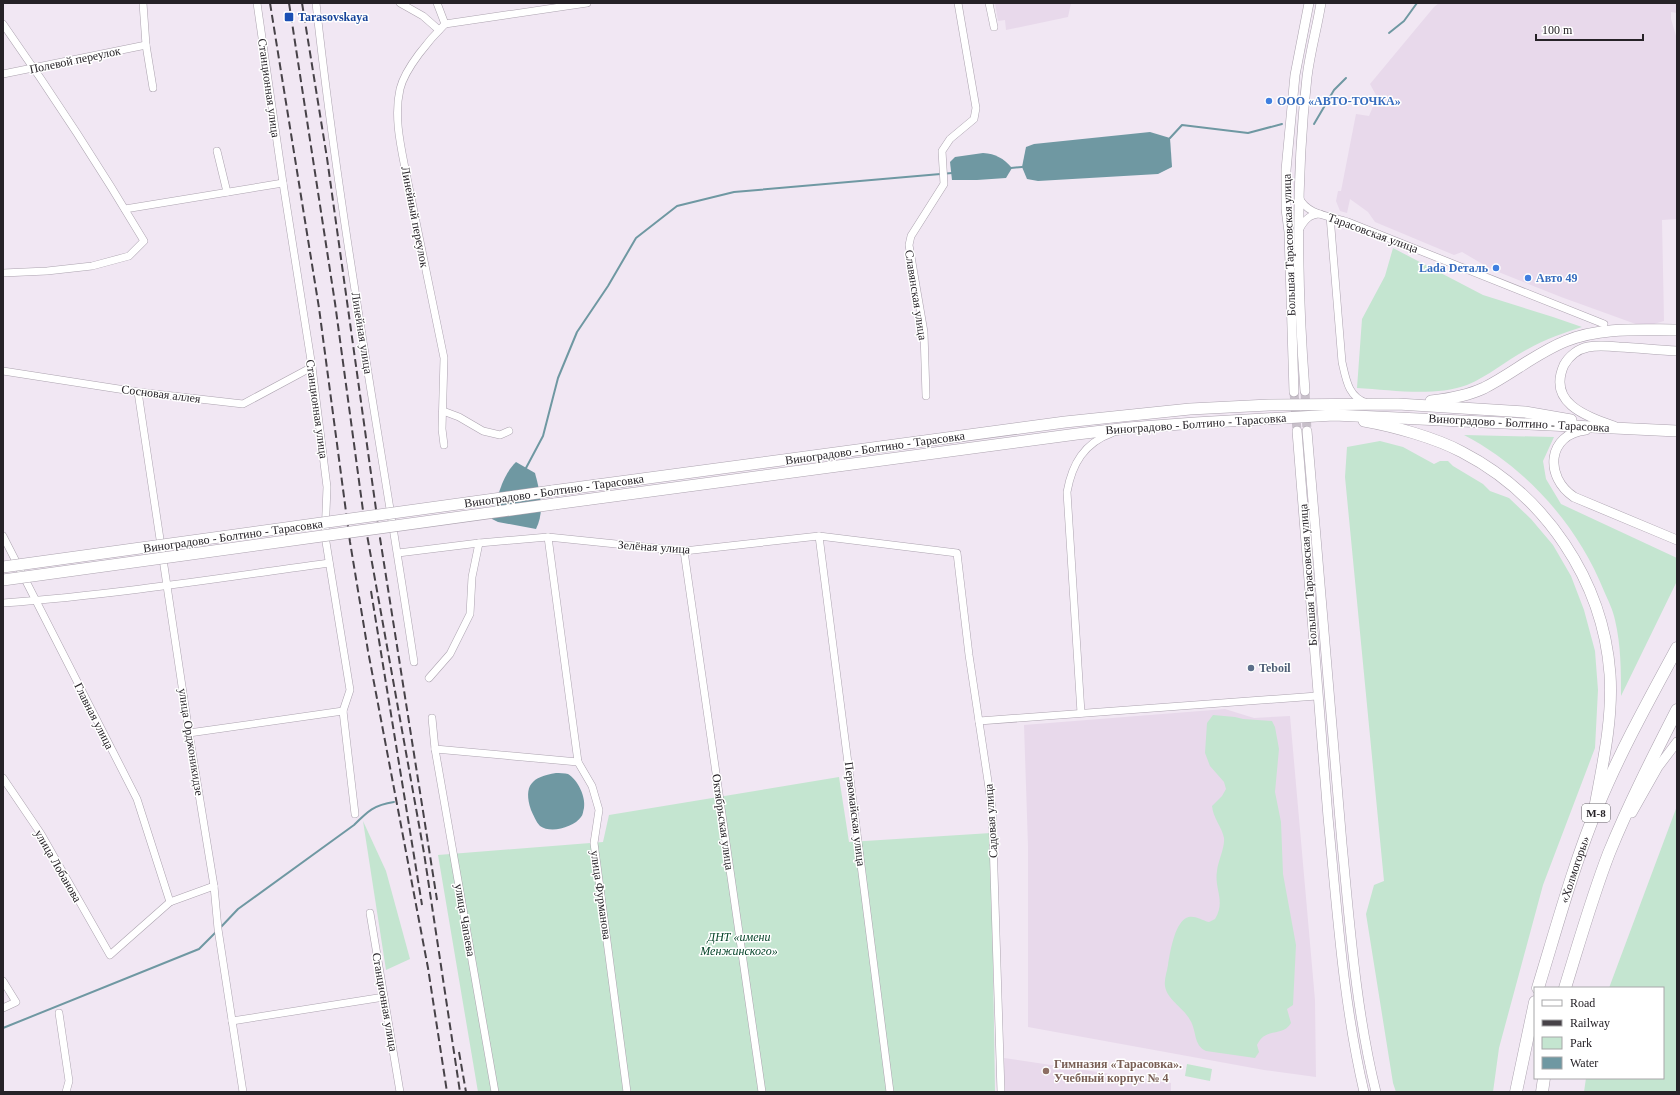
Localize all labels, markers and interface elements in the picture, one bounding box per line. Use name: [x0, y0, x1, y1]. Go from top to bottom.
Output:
place label: Tarasovskaya: [298, 10, 368, 24]
marker: Tarasovskaya: [283, 11, 295, 23]
scale bar: [1536, 16, 1643, 42]
text: 100 m: [1542, 23, 1573, 37]
street label: Станционная улица: [255, 37, 283, 139]
street label: Полевой переулок: [28, 43, 122, 77]
place label: ООО «АВТО-ТОЧКА»: [1277, 94, 1401, 108]
marker: ООО «АВТО-ТОЧКА»: [1264, 96, 1274, 106]
street label: Линейный переулок: [398, 165, 432, 269]
street label: Большая Тарасовская улица: [1279, 173, 1298, 316]
street label: Тарасовская улица: [1326, 210, 1421, 256]
street label: Славянская улица: [902, 249, 930, 342]
place label: Lada Dеталь: [1419, 261, 1489, 275]
marker: Lada Dеталь: [1491, 263, 1501, 273]
place label: Авто 49: [1536, 271, 1578, 285]
marker: Авто 49: [1523, 273, 1533, 283]
street label: Линейная улица: [349, 291, 375, 376]
street label: Станционная улица: [303, 358, 331, 460]
street label: Сосновая аллея: [121, 382, 202, 406]
street label: Виноградово - Болтино - Тарасовка: [1105, 411, 1288, 437]
street label: Виноградово - Болтино - Тарасовка: [1428, 411, 1611, 435]
street label: Виноградово - Болтино - Тарасовка: [784, 428, 966, 468]
street label: Виноградово - Болтино - Тарасовка: [463, 471, 645, 511]
street label: Большая Тарасовская улица: [1296, 503, 1320, 646]
street label: Виноградово - Болтино - Тарасовка: [142, 516, 324, 556]
street label: Зелёная улица: [617, 537, 691, 557]
place label: Teboil: [1259, 661, 1291, 675]
marker: Teboil: [1246, 663, 1256, 673]
street label: Главная улица: [71, 680, 117, 752]
street label: улица Орджоникидзе: [176, 687, 206, 797]
street label: Первомайская улица: [842, 761, 868, 868]
street label: Октябрьская улица: [709, 773, 737, 872]
street label: Садовая улица: [981, 783, 1001, 859]
road number: М-8: [1582, 804, 1610, 822]
street label: улица Лобанова: [32, 827, 85, 905]
street label: «Холмогоры»: [1557, 834, 1593, 905]
street label: улица Фурманова: [588, 849, 614, 941]
street label: улица Чапаева: [452, 883, 478, 958]
park label: ДНТ «имени Менжинского»: [699, 930, 778, 958]
street label: Станционная улица: [369, 951, 401, 1053]
legend: [1534, 987, 1664, 1079]
text: Road: [1570, 996, 1595, 1010]
text: Railway: [1570, 1016, 1610, 1030]
text: Park: [1570, 1036, 1592, 1050]
text: Water: [1570, 1056, 1598, 1070]
place label: Гимназия «Тарасовка». Учебный корпус № 4: [1054, 1057, 1182, 1085]
marker: Гимназия «Тарасовка». Учебный корпус № 4: [1041, 1066, 1051, 1076]

